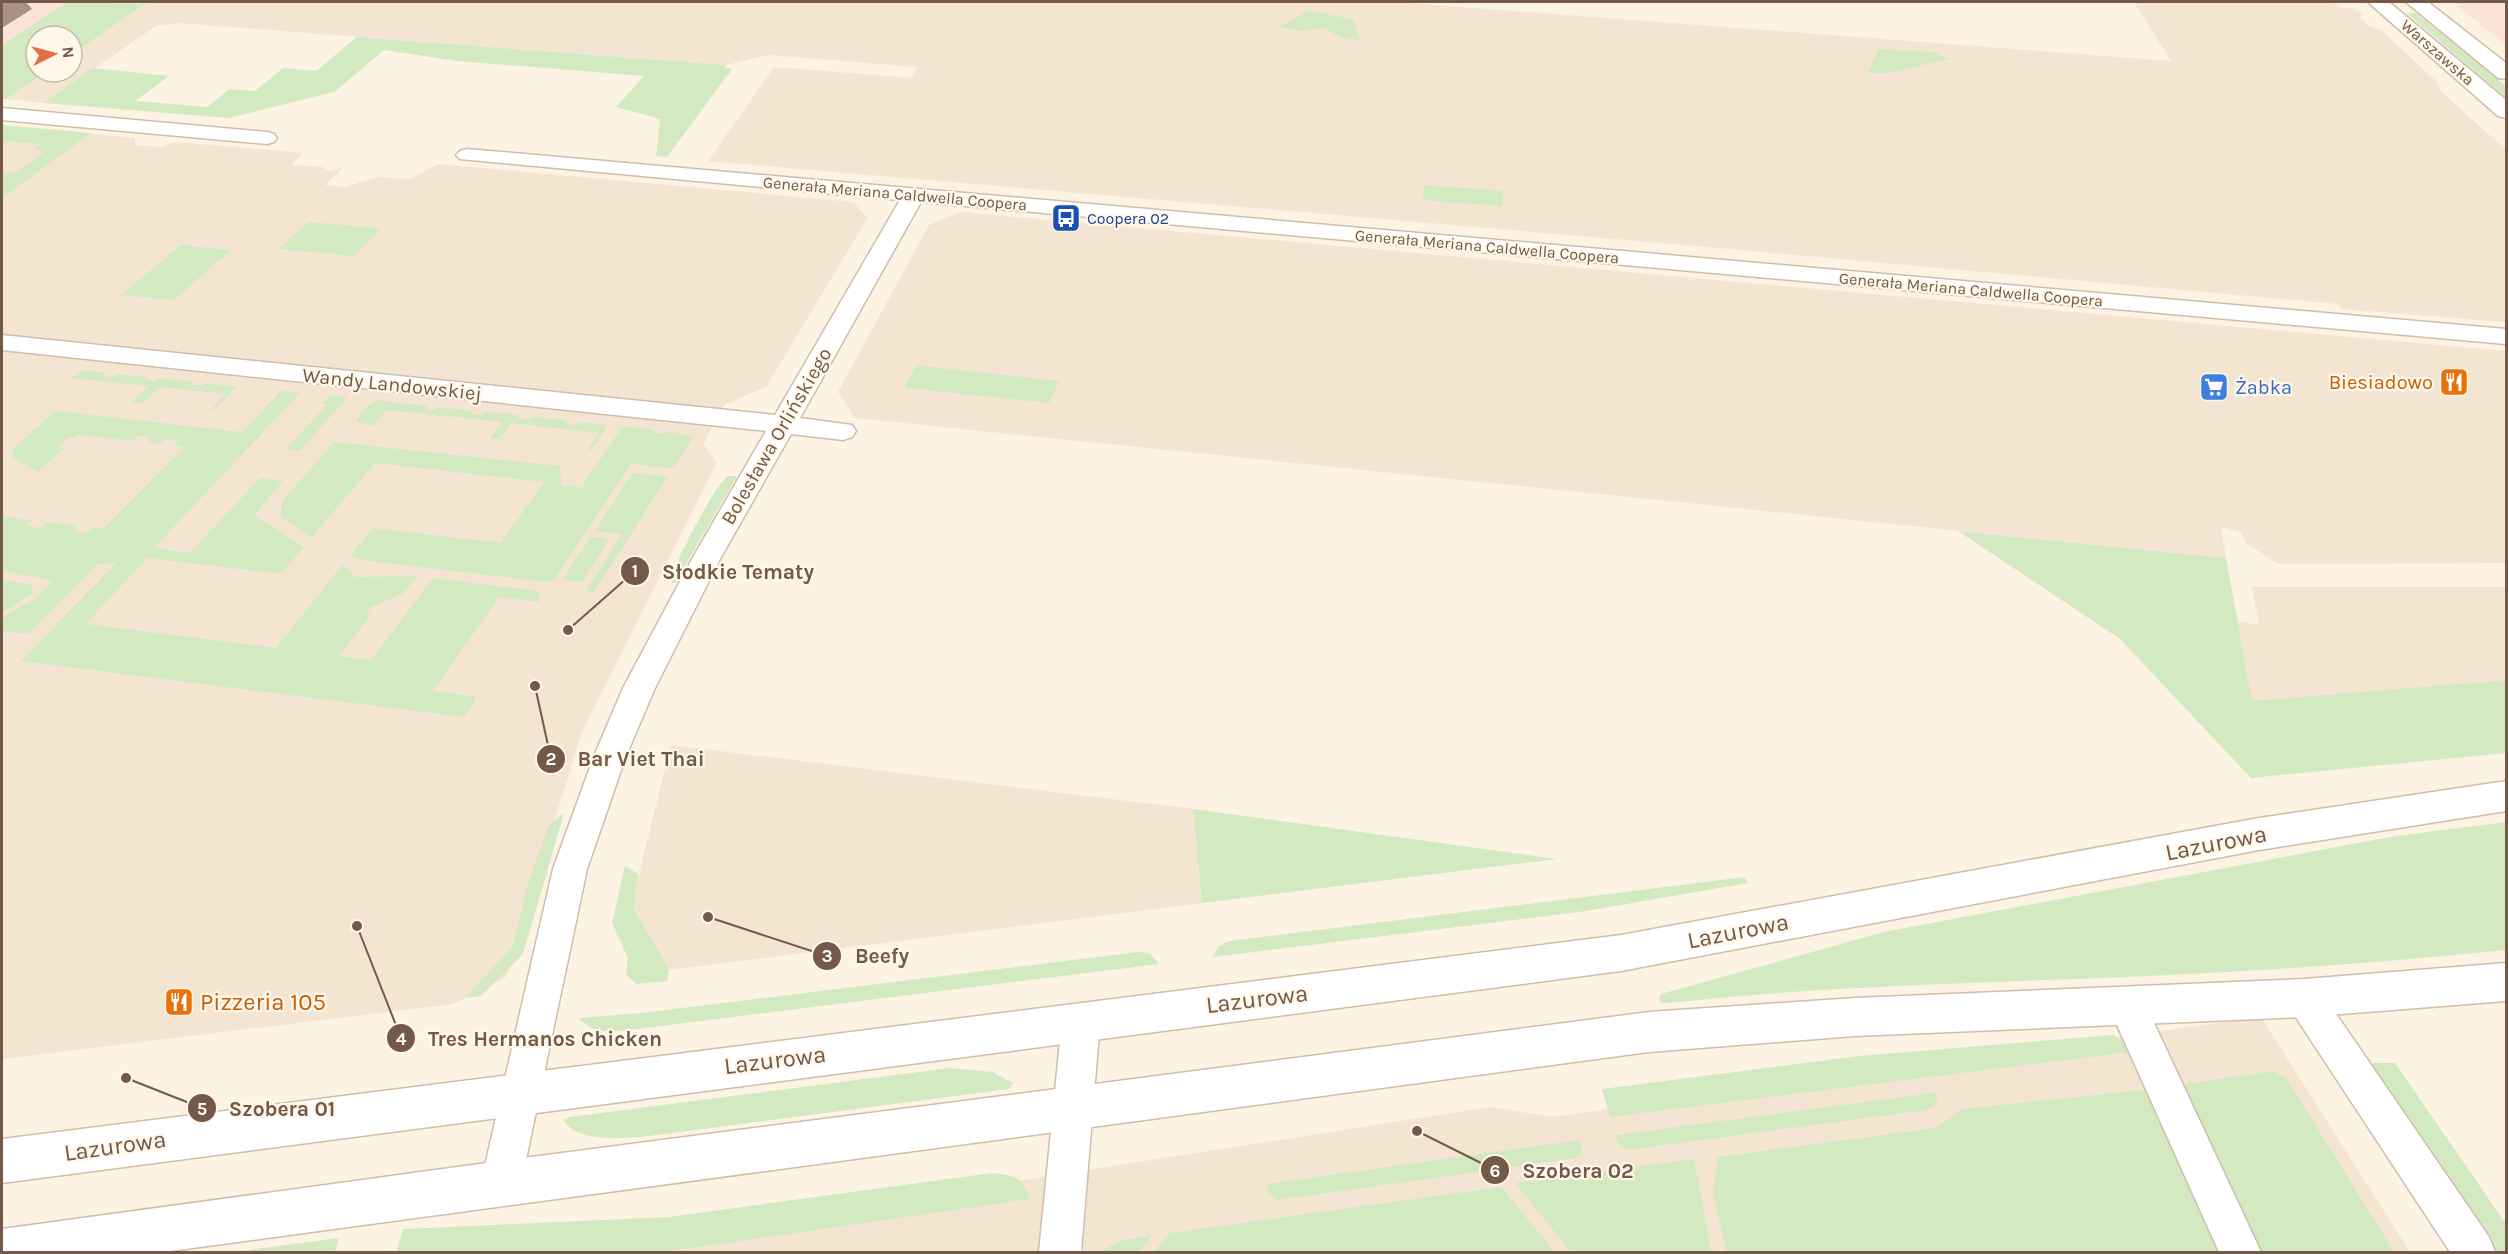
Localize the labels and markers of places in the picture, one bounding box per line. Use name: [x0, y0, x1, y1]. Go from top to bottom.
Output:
bus stop icon: Coopera 02: [1050, 202, 1082, 234]
place label: Coopera 02: [1087, 209, 1169, 228]
restaurant icon: Biesiadowo: [2438, 366, 2470, 398]
supermarket icon: Żabka: [2198, 371, 2230, 403]
place label: Biesiadowo: [2329, 371, 2433, 394]
place label: Żabka: [2235, 376, 2292, 399]
callout: Słodkie Tematy: [620, 552, 826, 591]
callout: Bar Viet Thai: [536, 739, 717, 778]
callout: Beefy: [812, 936, 921, 975]
restaurant icon: Pizzeria 105: [163, 986, 195, 1018]
place label: Pizzeria 105: [200, 988, 326, 1016]
callout: Tres Hermanos Chicken: [386, 1019, 674, 1058]
callout: Szobera 01: [187, 1089, 347, 1128]
callout: Szobera 02: [1480, 1151, 1645, 1190]

